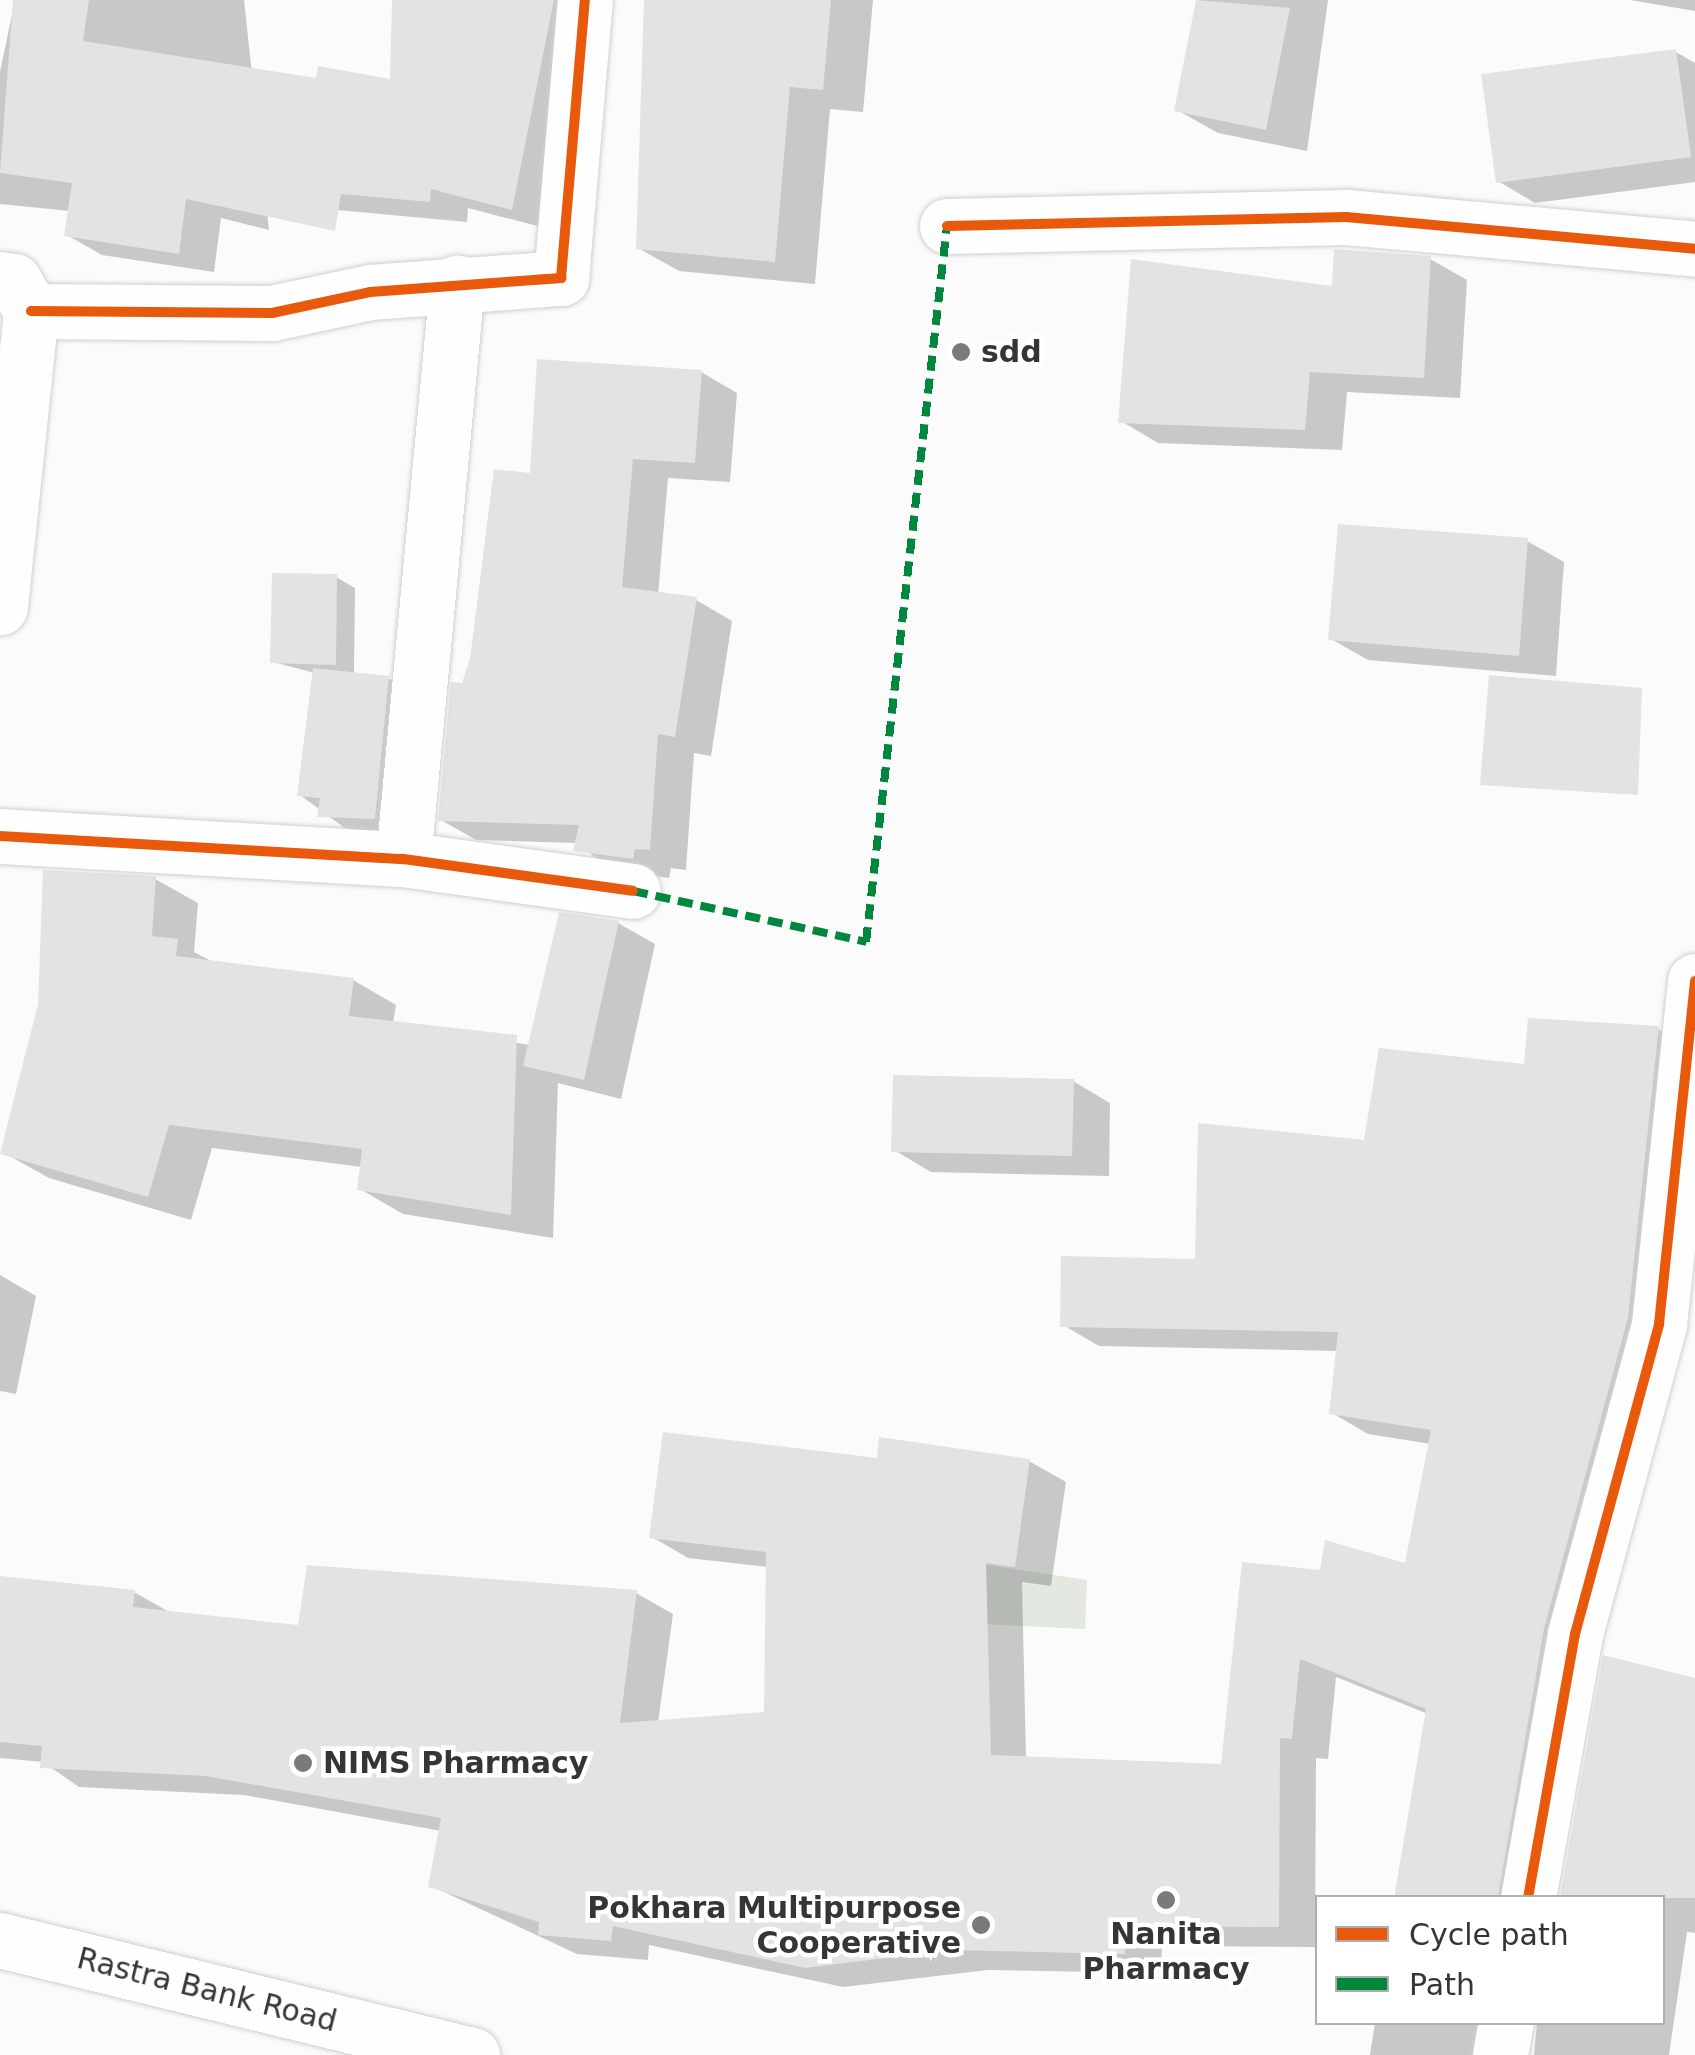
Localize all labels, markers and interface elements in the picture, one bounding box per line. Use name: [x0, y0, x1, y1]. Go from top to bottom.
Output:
place label: sdd: [981, 334, 1042, 370]
marker: sdd: [950, 341, 972, 363]
place label: NIMS Pharmacy: [323, 1745, 588, 1781]
marker: NIMS Pharmacy: [292, 1752, 314, 1774]
marker: Nanita Pharmacy: [1155, 1889, 1177, 1911]
place label: Pokhara Multipurpose Cooperative: [587, 1890, 961, 1960]
legend: [1315, 1895, 1665, 2025]
marker: Pokhara Multipurpose Cooperative: [970, 1914, 992, 1936]
place label: Nanita Pharmacy: [1082, 1916, 1250, 1986]
text: Cycle path: [1409, 1917, 1569, 1952]
street label: Rastra Bank Road: [73, 1940, 341, 2040]
text: Path: [1409, 1967, 1475, 2002]

